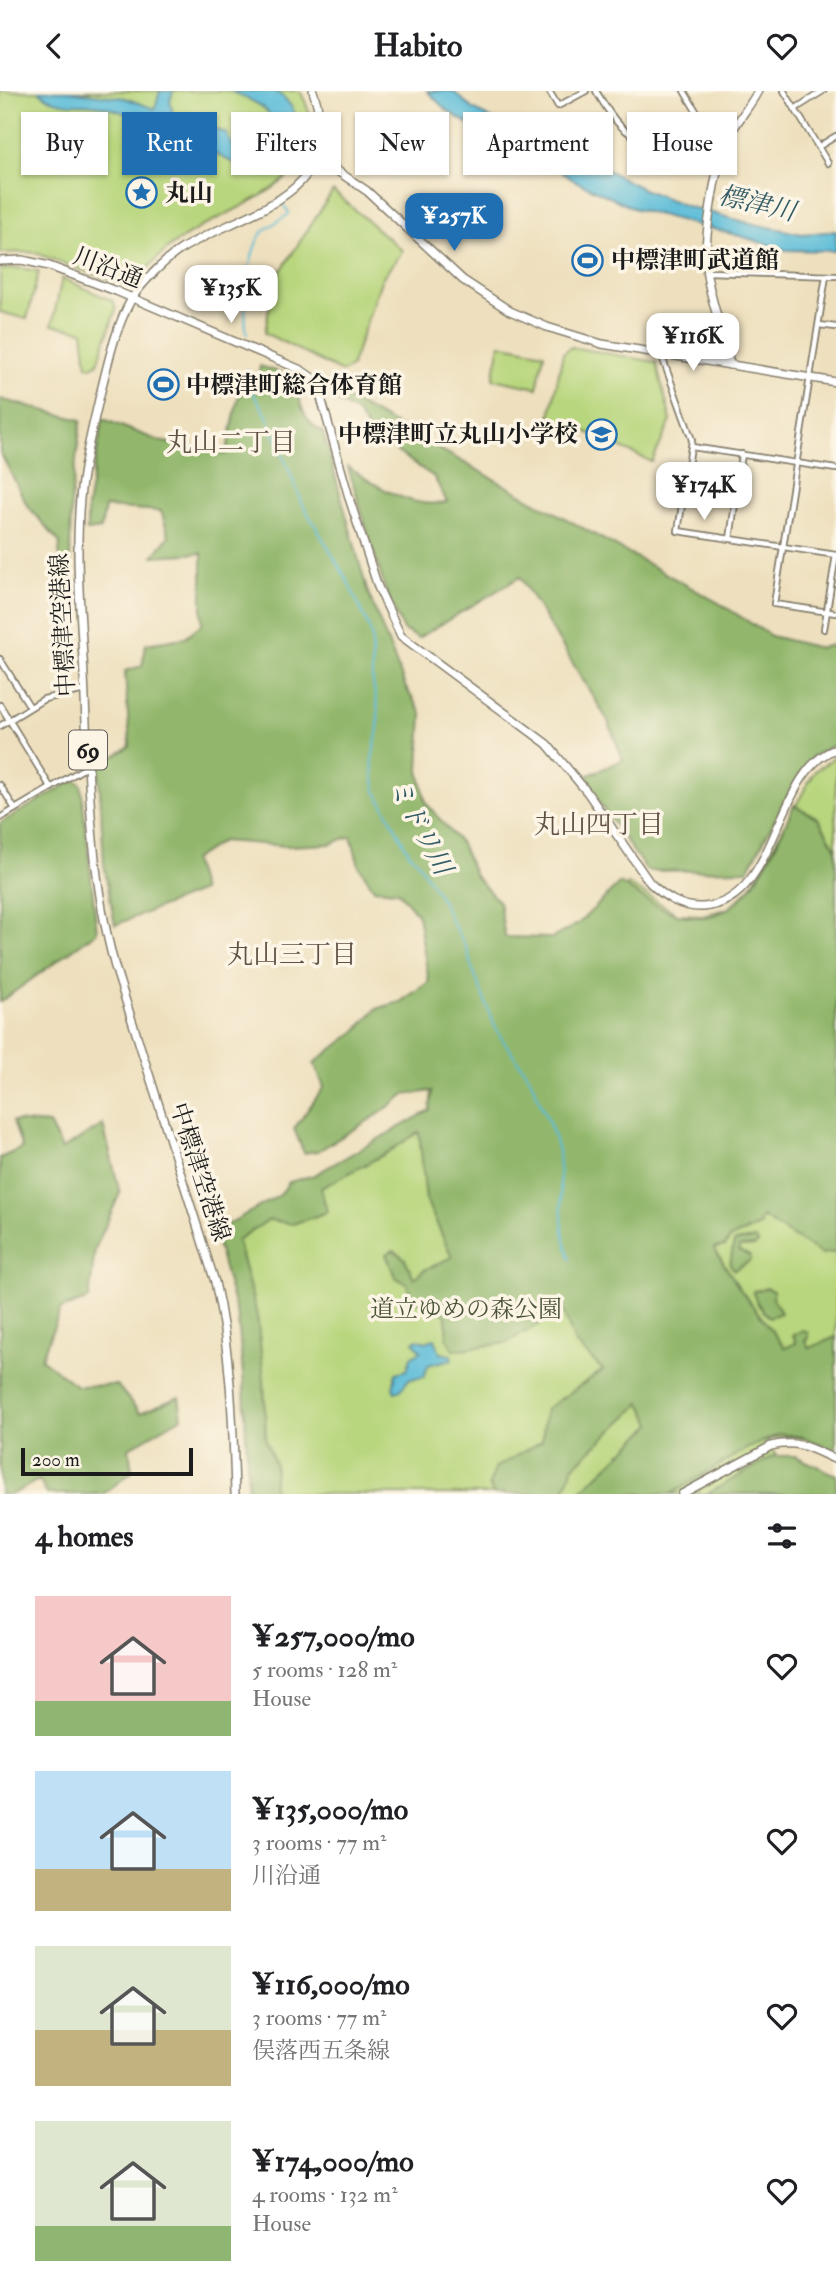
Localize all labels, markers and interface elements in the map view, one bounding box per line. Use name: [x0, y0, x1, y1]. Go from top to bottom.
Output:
text: Habito: [374, 26, 462, 66]
icon: back: [35, 27, 73, 65]
icon: heart: [763, 27, 801, 65]
chip: Buy: [21, 112, 108, 175]
chip: Rent: [122, 112, 217, 175]
chip: Filters: [231, 112, 341, 175]
chip: New: [355, 112, 449, 175]
chip: Apartment: [463, 112, 613, 175]
chip: House: [627, 112, 737, 175]
place icon: 丸山: [125, 176, 159, 210]
place label: 丸山: [165, 178, 213, 209]
water label: 標津川: [715, 180, 802, 229]
pin: ¥257K: [405, 193, 503, 253]
text: ¥257K: [421, 201, 487, 230]
street label: 川沿通: [69, 241, 147, 295]
sports icon: 中標津町武道館: [571, 243, 605, 277]
place label: 中標津町武道館: [611, 245, 779, 276]
pin: ¥135K: [182, 265, 280, 325]
text: ¥135K: [201, 273, 261, 302]
pin: ¥116K: [644, 313, 742, 373]
text: ¥116K: [662, 321, 724, 350]
sports icon: 中標津町総合体育館: [146, 368, 180, 402]
place label: 中標津町総合体育館: [186, 370, 402, 401]
school or university icon: 中標津町立丸山小学校: [584, 417, 618, 451]
place label: 中標津町立丸山小学校: [338, 419, 578, 450]
district label: 丸山二丁目: [166, 427, 296, 459]
pin: ¥174K: [655, 463, 753, 522]
text: ¥174K: [672, 470, 736, 499]
street label: 中標津空港線: [44, 552, 82, 698]
road number: 69: [69, 730, 107, 769]
water label: ミドリ川: [381, 774, 460, 883]
district label: 丸山四丁目: [534, 809, 664, 841]
district label: 丸山三丁目: [227, 939, 357, 971]
street label: 中標津空港線: [163, 1099, 237, 1245]
park label: 道立ゆめの森公園: [370, 1294, 562, 1325]
scale bar: [21, 1445, 192, 1477]
text: 200 m: [32, 1448, 80, 1472]
icon: filters: [763, 1517, 801, 1555]
text: 4 homes: [35, 1518, 134, 1555]
text: ¥257,000/mo: [252, 1618, 415, 1655]
icon: home: [91, 1624, 175, 1708]
icon: heart: [763, 1647, 801, 1685]
text: 5 rooms · 128 m²: [252, 1655, 397, 1684]
text: House: [252, 1684, 311, 1713]
text: ¥135,000/mo: [252, 1791, 408, 1828]
icon: home: [91, 1799, 175, 1883]
icon: heart: [763, 1822, 801, 1860]
text: 3 rooms · 77 m²: [252, 1828, 387, 1857]
text: 川沿通: [252, 1861, 321, 1890]
text: ¥116,000/mo: [252, 1966, 410, 2003]
icon: home: [91, 1974, 175, 2058]
icon: heart: [763, 1997, 801, 2035]
text: 3 rooms · 77 m²: [252, 2003, 387, 2032]
text: 俣落西五条線: [252, 2036, 390, 2065]
text: ¥174,000/mo: [252, 2143, 414, 2180]
icon: home: [91, 2149, 175, 2233]
icon: heart: [763, 2172, 801, 2210]
text: 4 rooms · 132 m²: [252, 2180, 398, 2209]
text: House: [252, 2209, 311, 2238]

